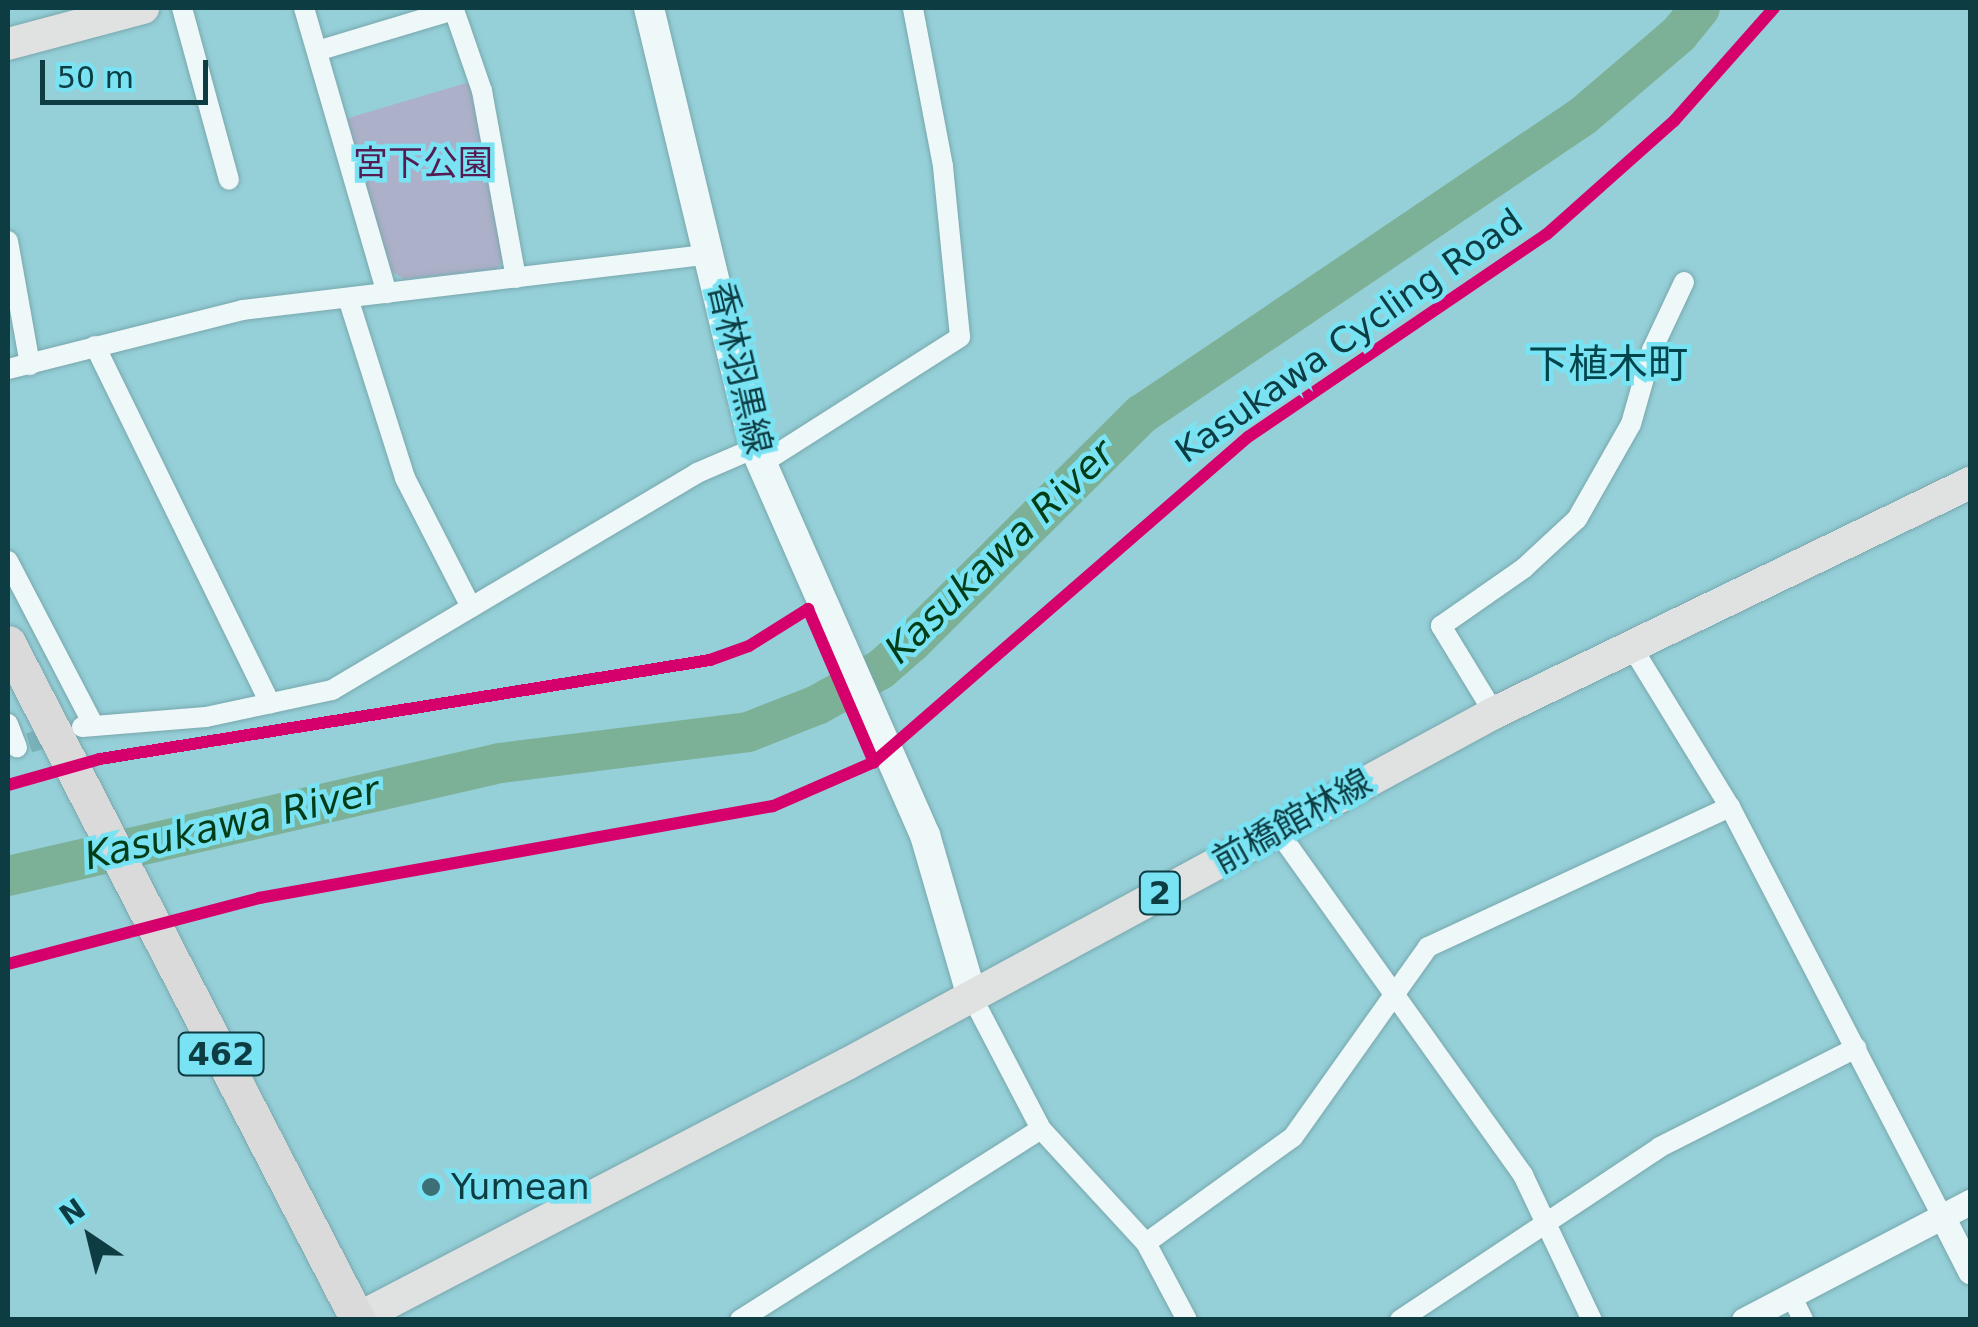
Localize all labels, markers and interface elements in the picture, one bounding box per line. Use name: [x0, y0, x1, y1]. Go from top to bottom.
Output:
scale bar: [45, 40, 212, 102]
text: 50 m: [57, 60, 134, 95]
park label: 宮下公園: [353, 142, 493, 184]
street label: Kasukawa Cycling Road: [1168, 200, 1530, 472]
street label: 香林羽黒線: [700, 278, 780, 458]
district label: 下植木町: [1528, 340, 1688, 388]
water label: Kasukawa River: [876, 431, 1124, 673]
street label: 前橋館林線: [1205, 760, 1379, 882]
water label: Kasukawa River: [80, 768, 384, 880]
road number: 2: [1138, 866, 1182, 920]
road number: 462: [176, 1027, 266, 1081]
place label: Yumean: [451, 1166, 590, 1208]
marker: Yumean: [420, 1176, 442, 1198]
north arrow: [40, 1187, 140, 1287]
text: N: [53, 1192, 92, 1232]

